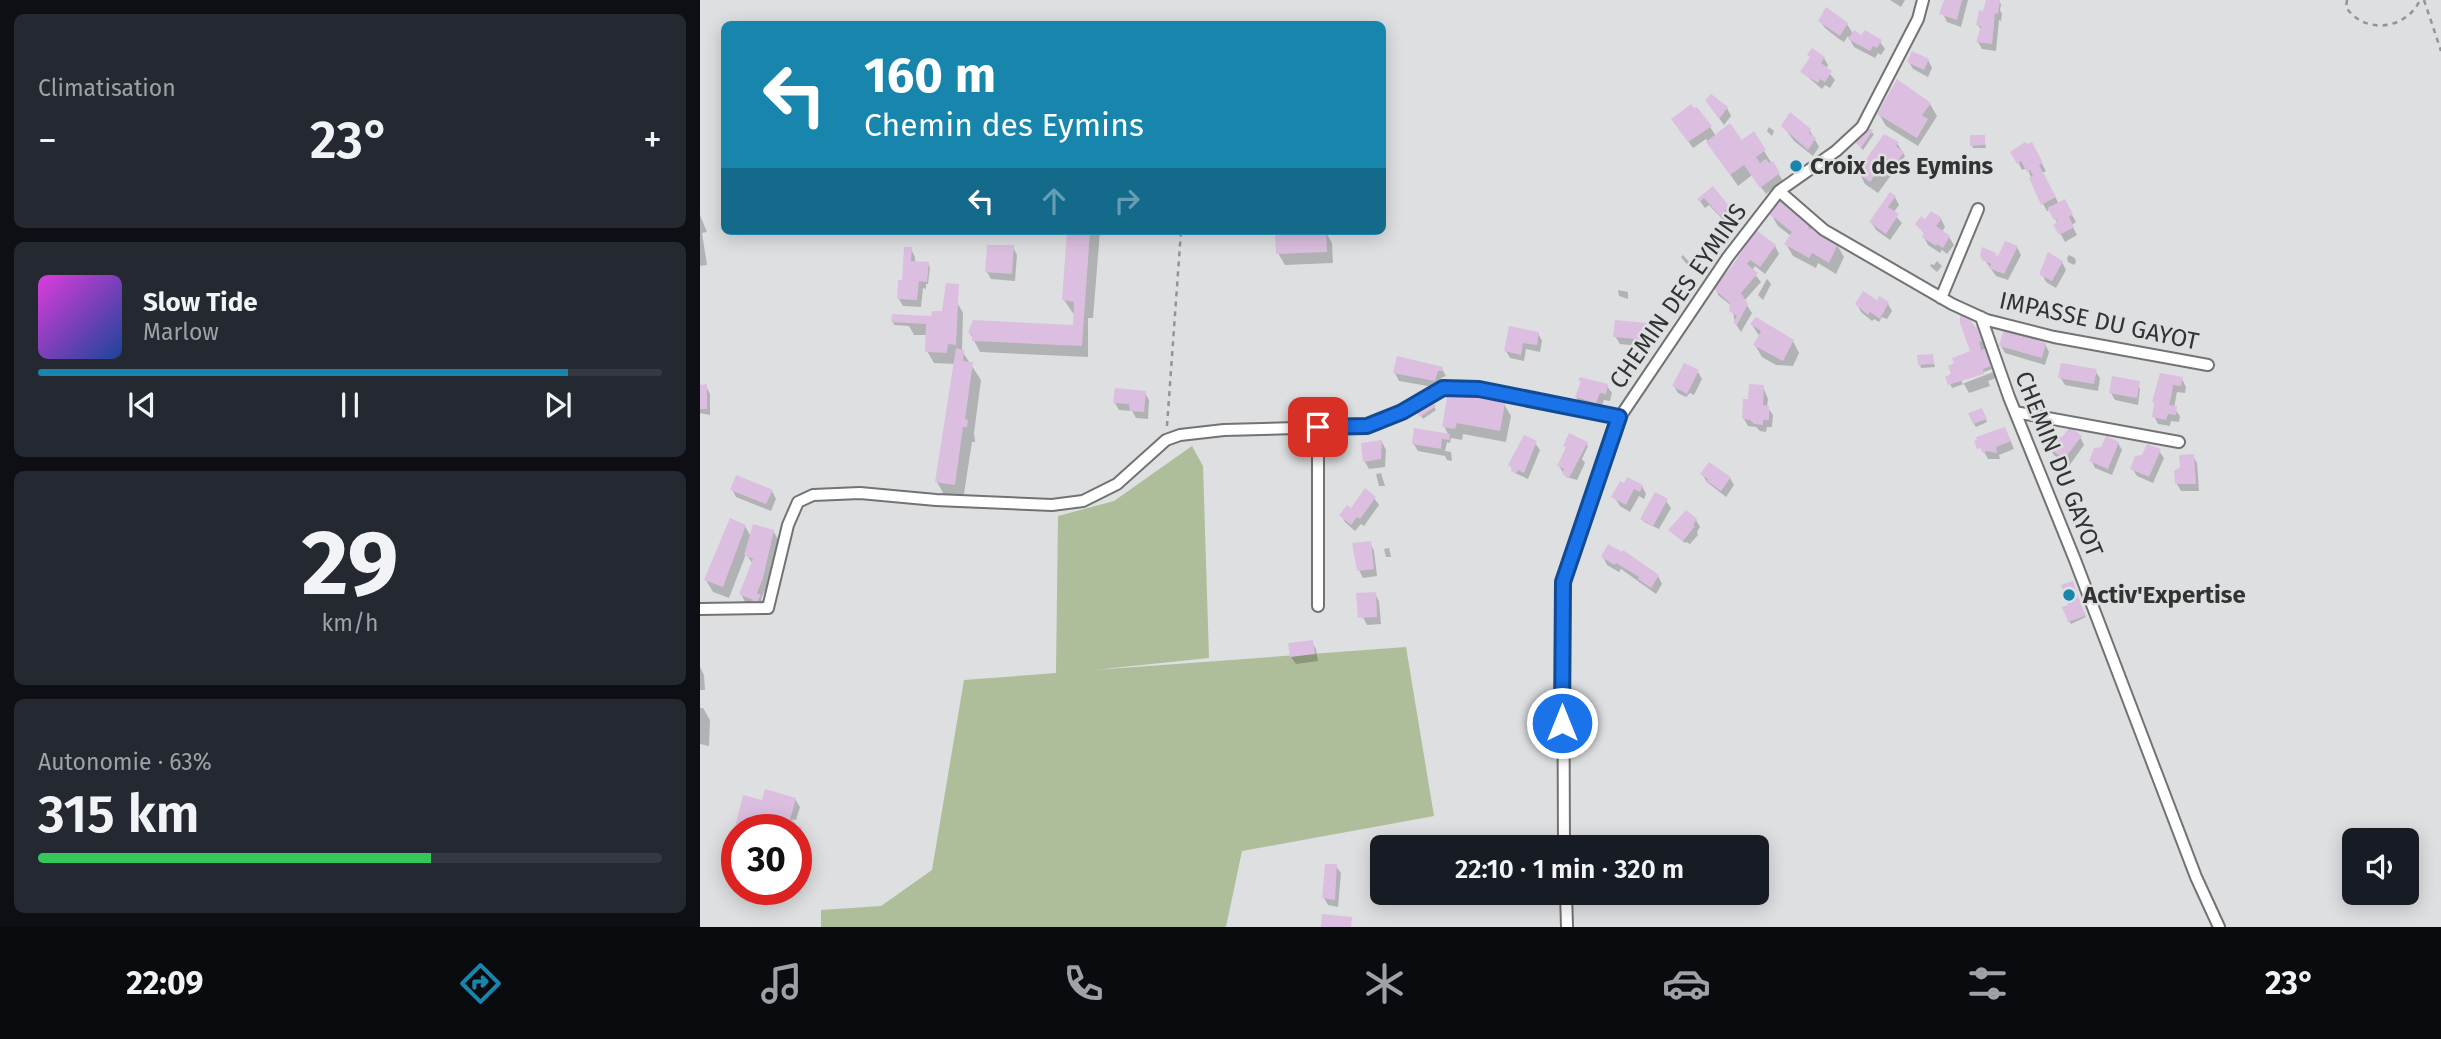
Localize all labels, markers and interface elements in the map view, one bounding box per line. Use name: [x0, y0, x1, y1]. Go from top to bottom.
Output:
text: 160 m: [864, 46, 996, 105]
icon: left: [749, 49, 840, 140]
text: Climatisation: [38, 74, 176, 102]
text: Chemin des Eymins: [864, 106, 1144, 144]
text: 23°: [310, 109, 390, 172]
text: −: [38, 117, 57, 163]
text: +: [643, 117, 662, 163]
place label: Croix des Eymins: [1810, 152, 1994, 180]
marker: Croix des Eymins: [1788, 158, 1804, 174]
icon: left: [962, 182, 1000, 220]
icon: ahead: [1035, 182, 1073, 220]
icon: right: [1108, 182, 1146, 220]
street label: CHEMIN DES EYMINS: [1604, 198, 1752, 394]
street label: IMPASSE DU GAYOT: [1997, 286, 2202, 356]
text: Slow Tide: [143, 287, 258, 318]
text: Marlow: [143, 318, 219, 346]
street label: CHEMIN DU GAYOT: [2009, 367, 2109, 561]
icon: previous: [123, 386, 161, 424]
icon: pause: [331, 386, 369, 424]
icon: next: [539, 386, 577, 424]
pin: [1288, 397, 1348, 457]
icon: arrive: [1299, 408, 1337, 446]
text: 29: [301, 509, 399, 618]
place label: Activ'Expertise: [2082, 581, 2246, 609]
marker: Activ'Expertise: [2061, 587, 2077, 603]
text: km/h: [322, 609, 378, 637]
position arrow: [1525, 686, 1599, 760]
text: Autonomie · 63%: [38, 748, 212, 776]
text: 315 km: [38, 783, 200, 846]
speed limit sign: 30: [721, 814, 812, 905]
map controls: [2342, 828, 2419, 905]
button: sound: [2342, 828, 2419, 905]
text: 22:10 · 1 min · 320 m: [1455, 854, 1684, 885]
icon: directions: [456, 959, 505, 1008]
icon: music: [757, 959, 806, 1008]
icon: phone: [1059, 959, 1108, 1008]
icon: climate: [1360, 959, 1409, 1008]
icon: car: [1662, 959, 1711, 1008]
icon: filters: [1963, 959, 2012, 1008]
text: 22:09: [126, 964, 203, 1002]
text: 23°: [2265, 964, 2315, 1002]

